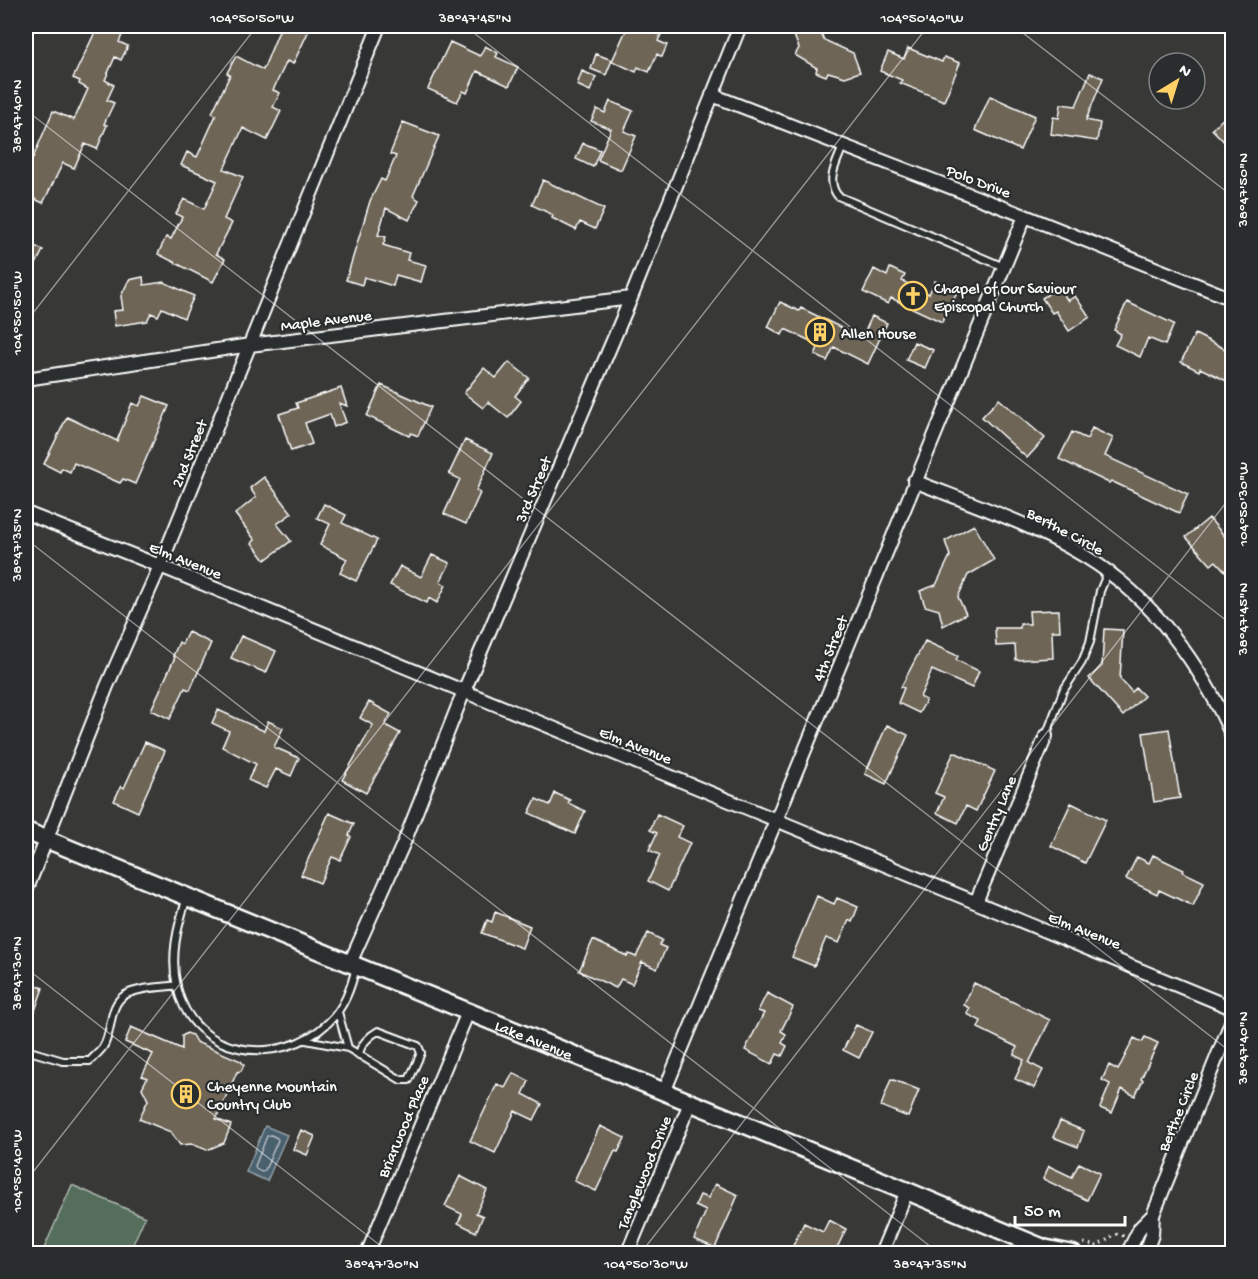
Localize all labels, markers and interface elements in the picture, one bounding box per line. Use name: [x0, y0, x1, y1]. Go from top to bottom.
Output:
text: 104°50'50"W: [209, 10, 294, 28]
text: 38°47'45"N: [438, 10, 511, 28]
text: 104°50'40"W: [879, 10, 964, 28]
north arrow: [1147, 51, 1207, 111]
text: N: [1174, 61, 1194, 83]
text: 38°47'40"N: [9, 79, 27, 154]
text: 38°47'50"N: [1235, 153, 1253, 228]
street label: Polo Drive: [942, 162, 1013, 205]
text: 104°50'50"W: [9, 271, 27, 356]
church icon: Chapel of Our Saviour Episcopal Church: [897, 280, 929, 312]
place label: Chapel of Our Saviour Episcopal Church: [934, 281, 1077, 318]
street label: Maple Avenue: [280, 307, 374, 337]
building icon: Allen House: [804, 316, 836, 348]
place label: Allen House: [841, 326, 917, 345]
street label: 2nd Street: [169, 416, 214, 491]
street label: 3rd Street: [512, 453, 558, 527]
text: 104°50'30"W: [1235, 462, 1253, 547]
street label: Berthe Circle: [1022, 504, 1107, 562]
text: 38°47'35"N: [9, 508, 27, 583]
street label: Elm Avenue: [146, 539, 225, 586]
text: 38°47'45"N: [1235, 583, 1253, 656]
street label: 4th Street: [810, 612, 855, 685]
street label: Elm Avenue: [596, 724, 675, 771]
street label: Gentry Lane: [974, 773, 1023, 855]
street label: Elm Avenue: [1045, 909, 1124, 956]
text: 38°47'30"N: [9, 936, 27, 1011]
text: 38°47'40"N: [1235, 1011, 1253, 1086]
street label: Lake Avenue: [491, 1018, 575, 1067]
street label: Berthe Circle: [1155, 1069, 1205, 1156]
street label: Briarwood Place: [375, 1073, 436, 1182]
building icon: Cheyenne Mountain Country Club: [170, 1078, 202, 1110]
place label: Cheyenne Mountain Country Club: [207, 1079, 337, 1116]
street label: Tanglewood Drive: [614, 1113, 678, 1234]
text: 104°50'40"W: [9, 1129, 27, 1214]
scale bar: [1015, 1189, 1124, 1227]
text: 50 m: [1024, 1202, 1061, 1223]
text: 38°47'30"N: [344, 1256, 419, 1274]
text: 104°50'30"W: [603, 1256, 688, 1274]
text: 38°47'35"N: [892, 1256, 967, 1274]

